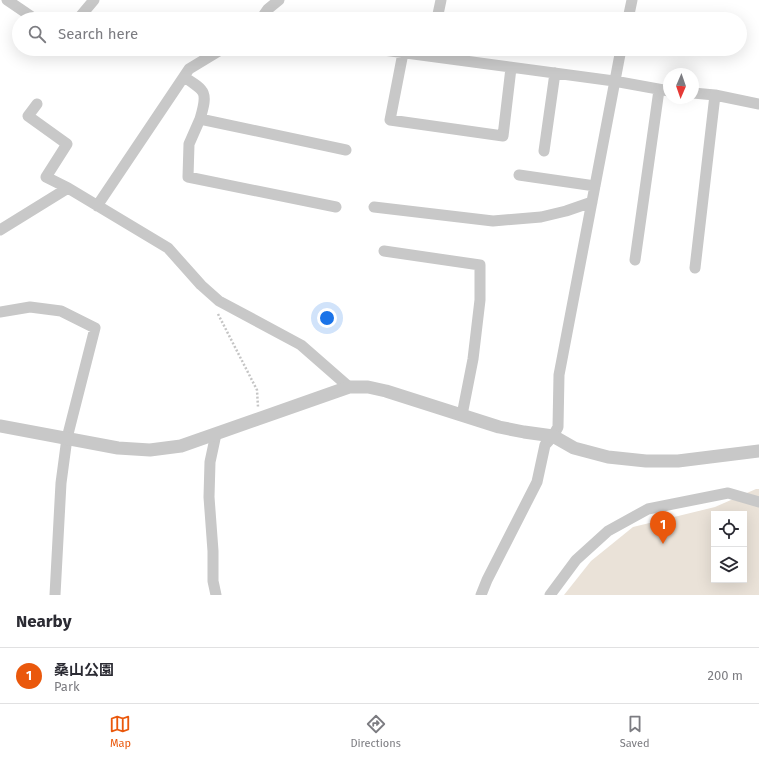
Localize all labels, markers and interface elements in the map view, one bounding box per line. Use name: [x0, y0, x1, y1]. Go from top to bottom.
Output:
search box: [12, 12, 747, 56]
icon: search: [26, 23, 48, 45]
text: Search here: [58, 25, 138, 43]
north arrow: [663, 68, 699, 104]
your location: [317, 308, 337, 328]
pin: 1: [650, 511, 676, 544]
map controls: [711, 511, 747, 583]
button: locate: [711, 511, 747, 547]
button: layers: [711, 547, 747, 583]
text: Nearby: [16, 611, 71, 632]
text: 桑山公園: [54, 661, 114, 679]
text: 1: [26, 668, 32, 683]
text: 200 m: [707, 668, 743, 683]
text: Park: [54, 679, 80, 694]
tab: Map: [109, 713, 131, 750]
tab: Directions: [350, 713, 401, 750]
tab: Saved: [620, 713, 650, 750]

